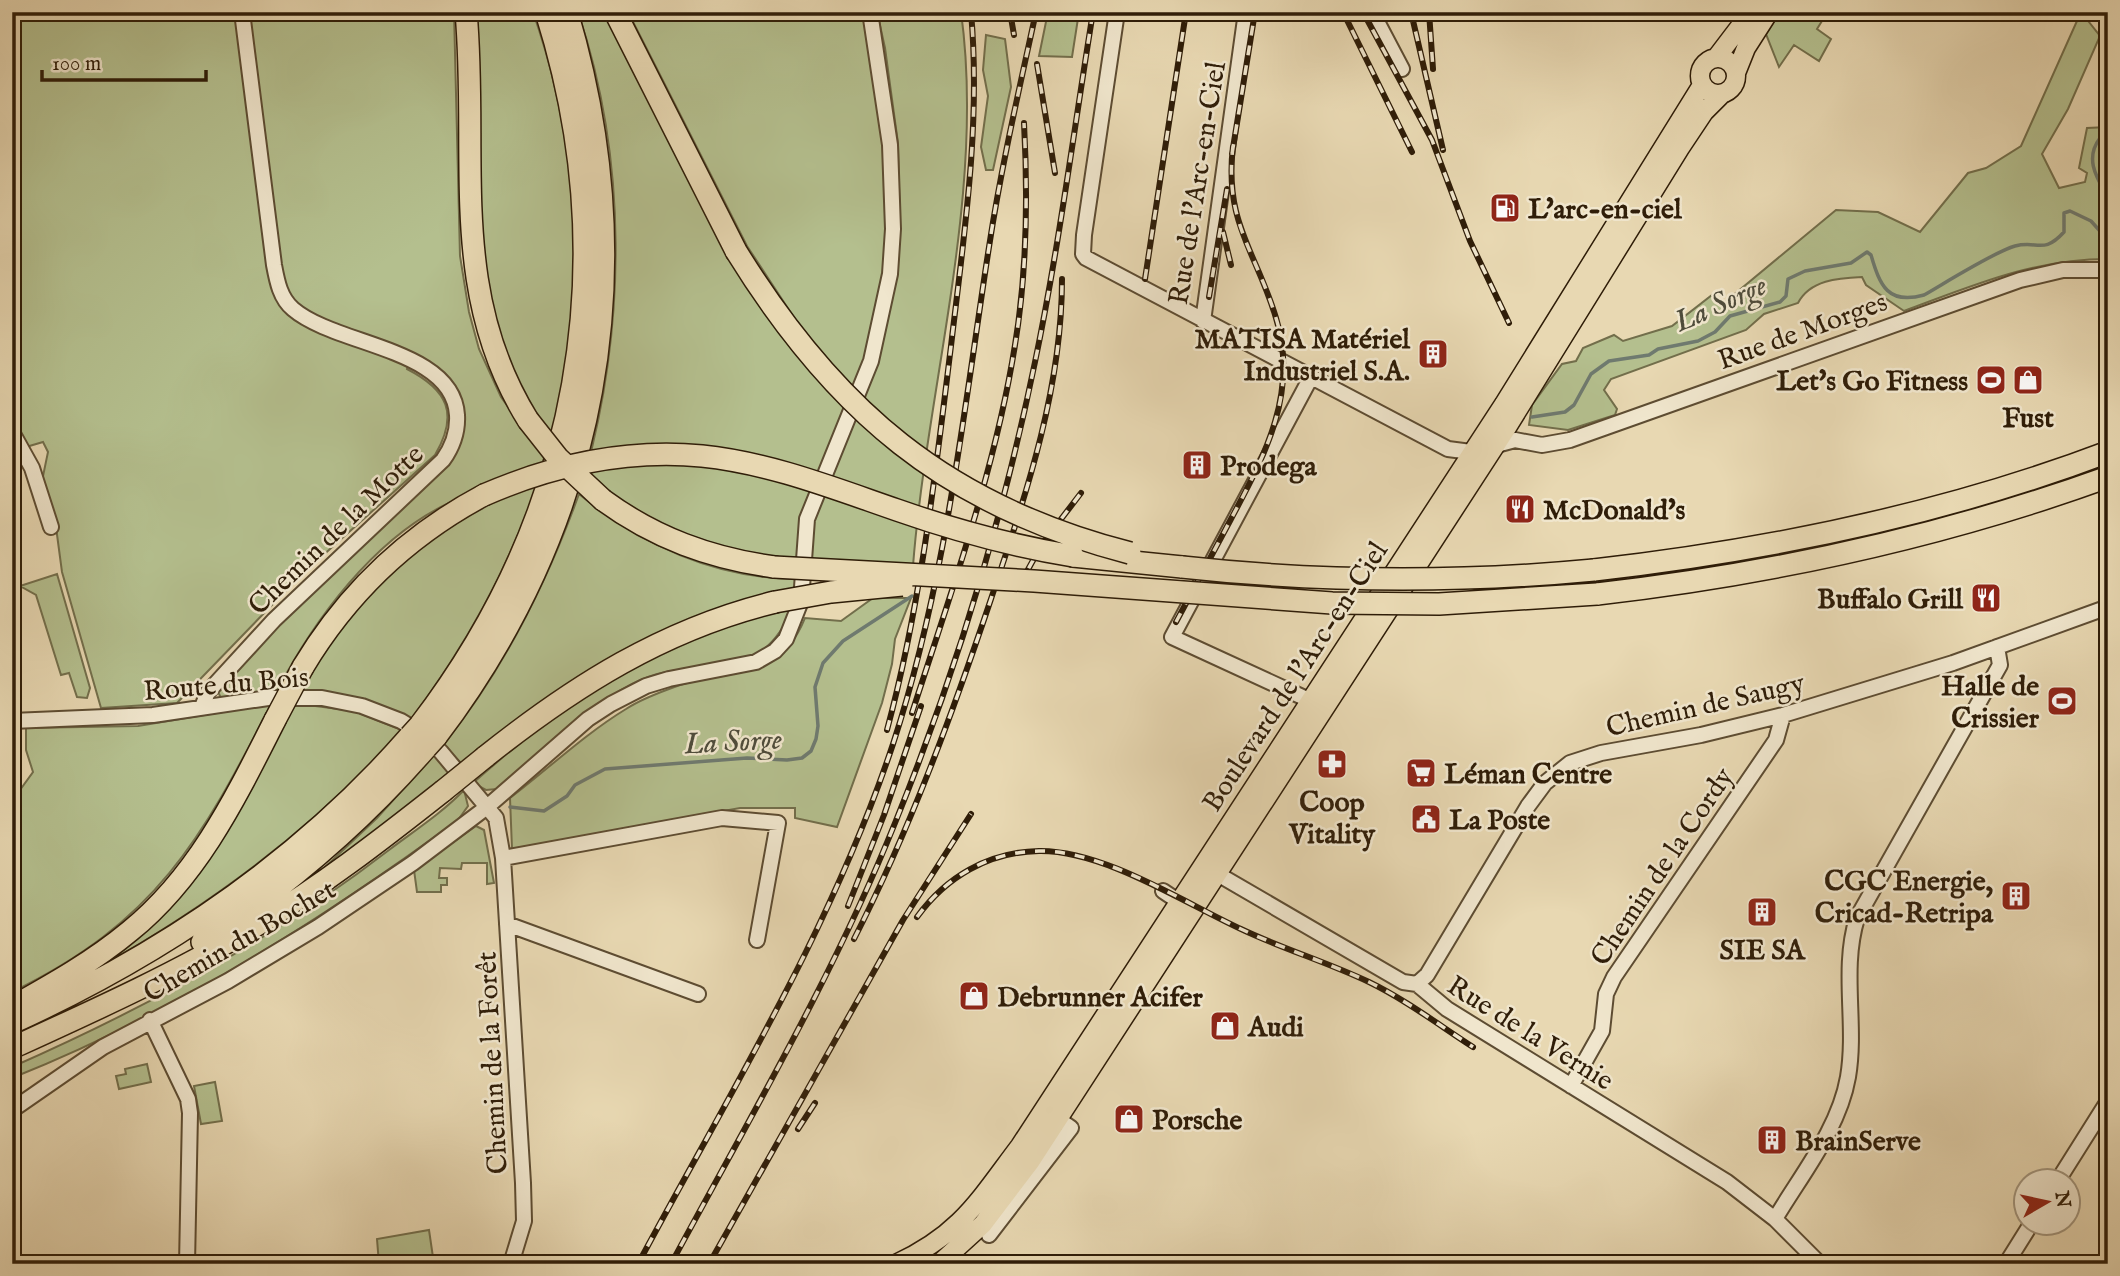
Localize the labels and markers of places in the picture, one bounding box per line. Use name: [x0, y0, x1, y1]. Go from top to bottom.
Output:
fuel station icon: L'arc-en-ciel: [1488, 191, 1522, 225]
place label: L'arc-en-ciel: [1528, 193, 1683, 228]
place label: MATISA Matériel Industriel S.A.: [1195, 323, 1411, 390]
building icon: MATISA Matériel Industriel S.A.: [1416, 337, 1450, 371]
sports icon: Let's Go Fitness: [1974, 363, 2008, 397]
shop icon: Fust: [2011, 363, 2045, 397]
place label: Let's Go Fitness: [1776, 365, 1968, 400]
place label: Fust: [2002, 402, 2054, 437]
building icon: Prodega: [1180, 448, 1214, 482]
place label: Prodega: [1220, 450, 1318, 485]
restaurant icon: McDonald's: [1503, 492, 1537, 526]
place label: McDonald's: [1543, 494, 1686, 529]
restaurant icon: Buffalo Grill: [1969, 581, 2003, 615]
place label: Buffalo Grill: [1817, 583, 1964, 618]
place label: Halle de Crissier: [1941, 670, 2040, 737]
sports icon: Halle de Crissier: [2045, 684, 2079, 718]
pharmacy icon: Coop Vitality: [1315, 747, 1349, 781]
supermarket icon: Léman Centre: [1404, 756, 1438, 790]
place label: Léman Centre: [1444, 758, 1612, 793]
place label: Coop Vitality: [1288, 786, 1376, 853]
public building icon: La Poste: [1409, 802, 1443, 836]
place label: La Poste: [1449, 804, 1550, 839]
place label: CGC Energie, Cricad-Retripa: [1815, 865, 1994, 932]
building icon: CGC Energie, Cricad-Retripa: [1999, 879, 2033, 913]
building icon: SIE SA: [1745, 895, 1779, 929]
place label: SIE SA: [1719, 934, 1806, 969]
shop icon: Debrunner Acifer: [957, 979, 991, 1013]
place label: Debrunner Acifer: [997, 981, 1203, 1016]
shop icon: Audi: [1208, 1009, 1242, 1043]
place label: Audi: [1247, 1011, 1304, 1046]
shop icon: Porsche: [1112, 1102, 1146, 1136]
place label: Porsche: [1152, 1104, 1243, 1139]
building icon: BrainServe: [1755, 1123, 1789, 1157]
place label: BrainServe: [1795, 1125, 1921, 1160]

